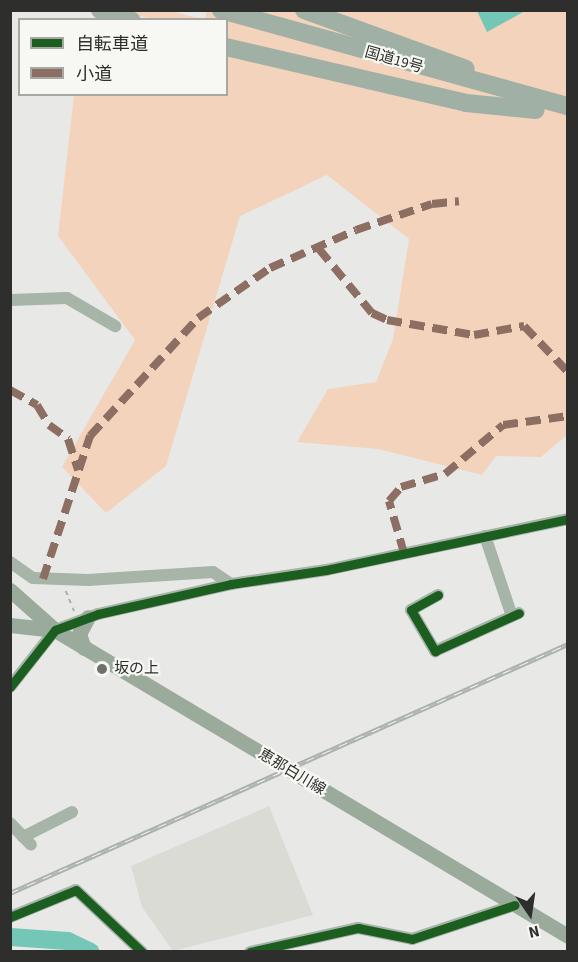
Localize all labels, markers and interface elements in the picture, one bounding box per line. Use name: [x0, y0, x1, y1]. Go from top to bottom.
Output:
legend: [18, 18, 228, 96]
text: 自転車道: [76, 32, 148, 57]
street label: 国道19号: [363, 43, 425, 77]
text: 小道: [76, 62, 112, 87]
place label: 坂の上: [114, 660, 159, 678]
marker: 坂の上: [95, 662, 109, 676]
street label: 恵那白川線: [255, 745, 329, 799]
north arrow: [500, 884, 560, 944]
text: N: [526, 920, 542, 943]

